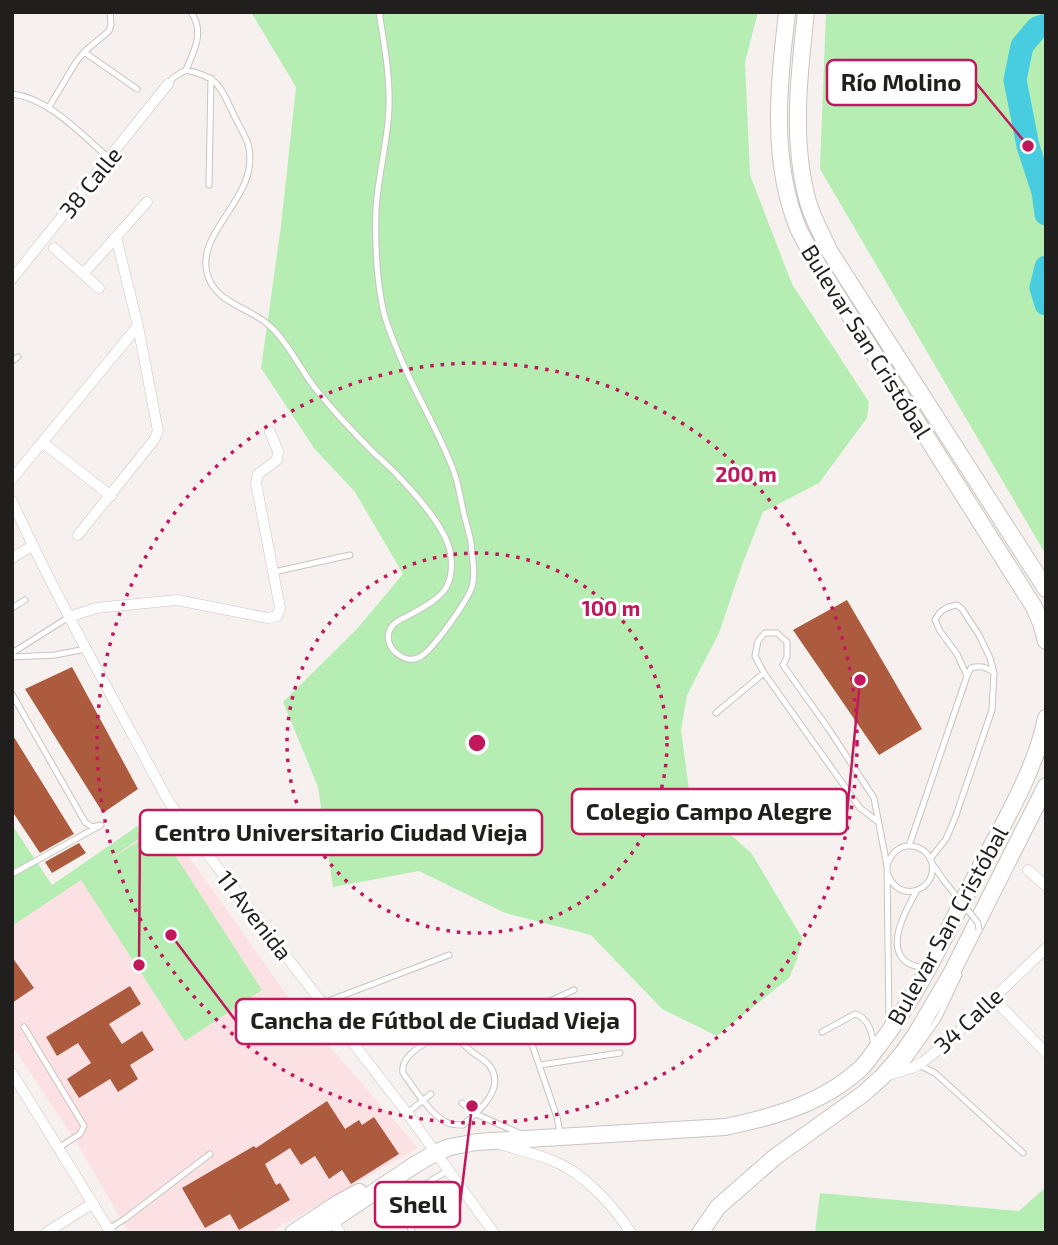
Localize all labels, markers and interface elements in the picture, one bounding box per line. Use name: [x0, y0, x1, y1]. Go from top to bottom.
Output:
callout: Río Molino: [827, 60, 976, 105]
text: Río Molino: [841, 67, 961, 96]
street label: 38 Calle: [53, 141, 127, 223]
street label: Bulevar San Cristóbal: [796, 239, 938, 443]
text: 200 m: [715, 461, 777, 486]
text: 100 m: [582, 595, 640, 620]
centre of rings: [465, 731, 489, 755]
callout: Colegio Campo Alegre: [572, 789, 847, 834]
text: Colegio Campo Alegre: [586, 796, 832, 825]
callout: Centro Universitario Ciudad Vieja: [140, 810, 542, 855]
text: Centro Universitario Ciudad Vieja: [155, 817, 527, 846]
street label: Bulevar San Cristóbal: [881, 820, 1013, 1029]
street label: 11 Avenida: [211, 865, 299, 965]
street label: 34 Calle: [928, 981, 1008, 1059]
callout: Cancha de Fútbol de Ciudad Vieja: [236, 999, 635, 1044]
text: Cancha de Fútbol de Ciudad Vieja: [250, 1005, 620, 1034]
callout: Shell: [375, 1182, 460, 1227]
text: Shell: [389, 1189, 447, 1218]

